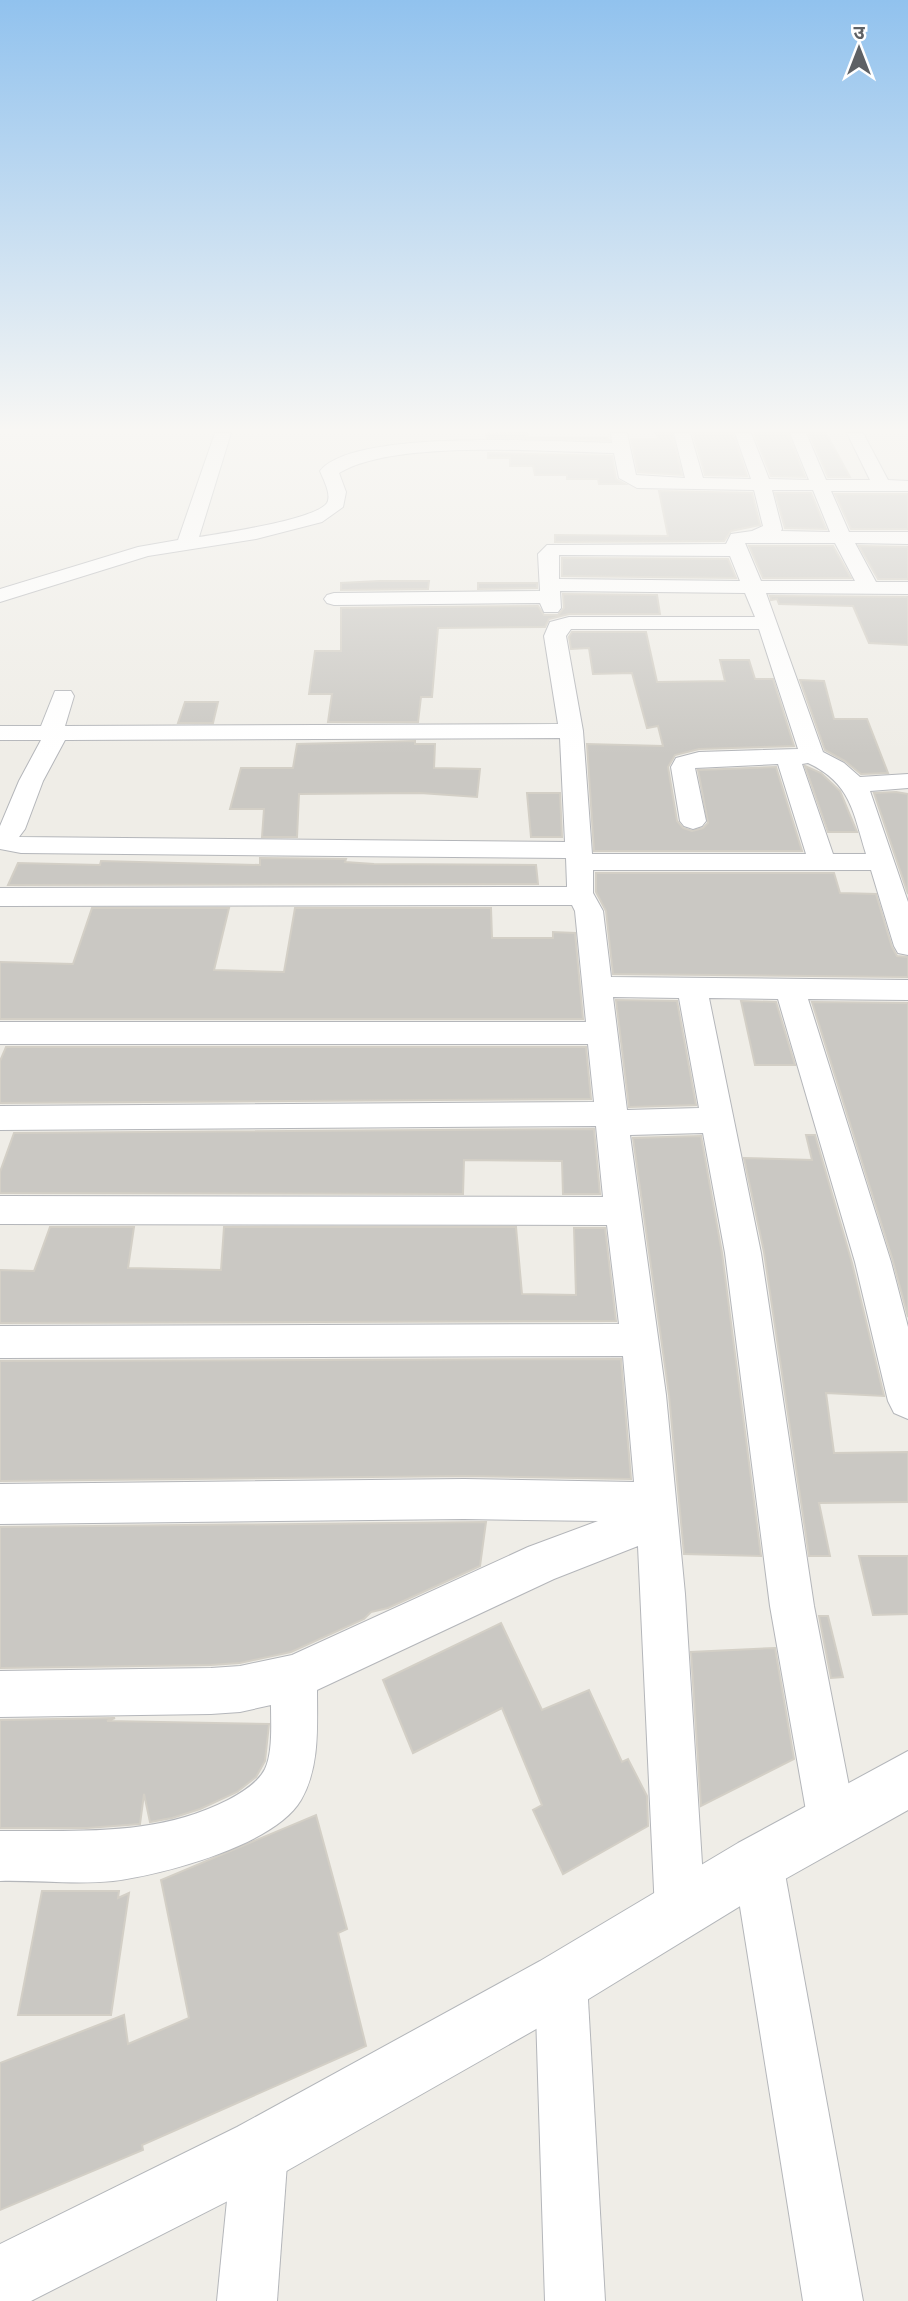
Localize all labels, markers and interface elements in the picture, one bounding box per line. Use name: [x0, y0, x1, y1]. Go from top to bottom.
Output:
north arrow: [824, 14, 894, 84]
text: उ: [853, 22, 865, 43]

